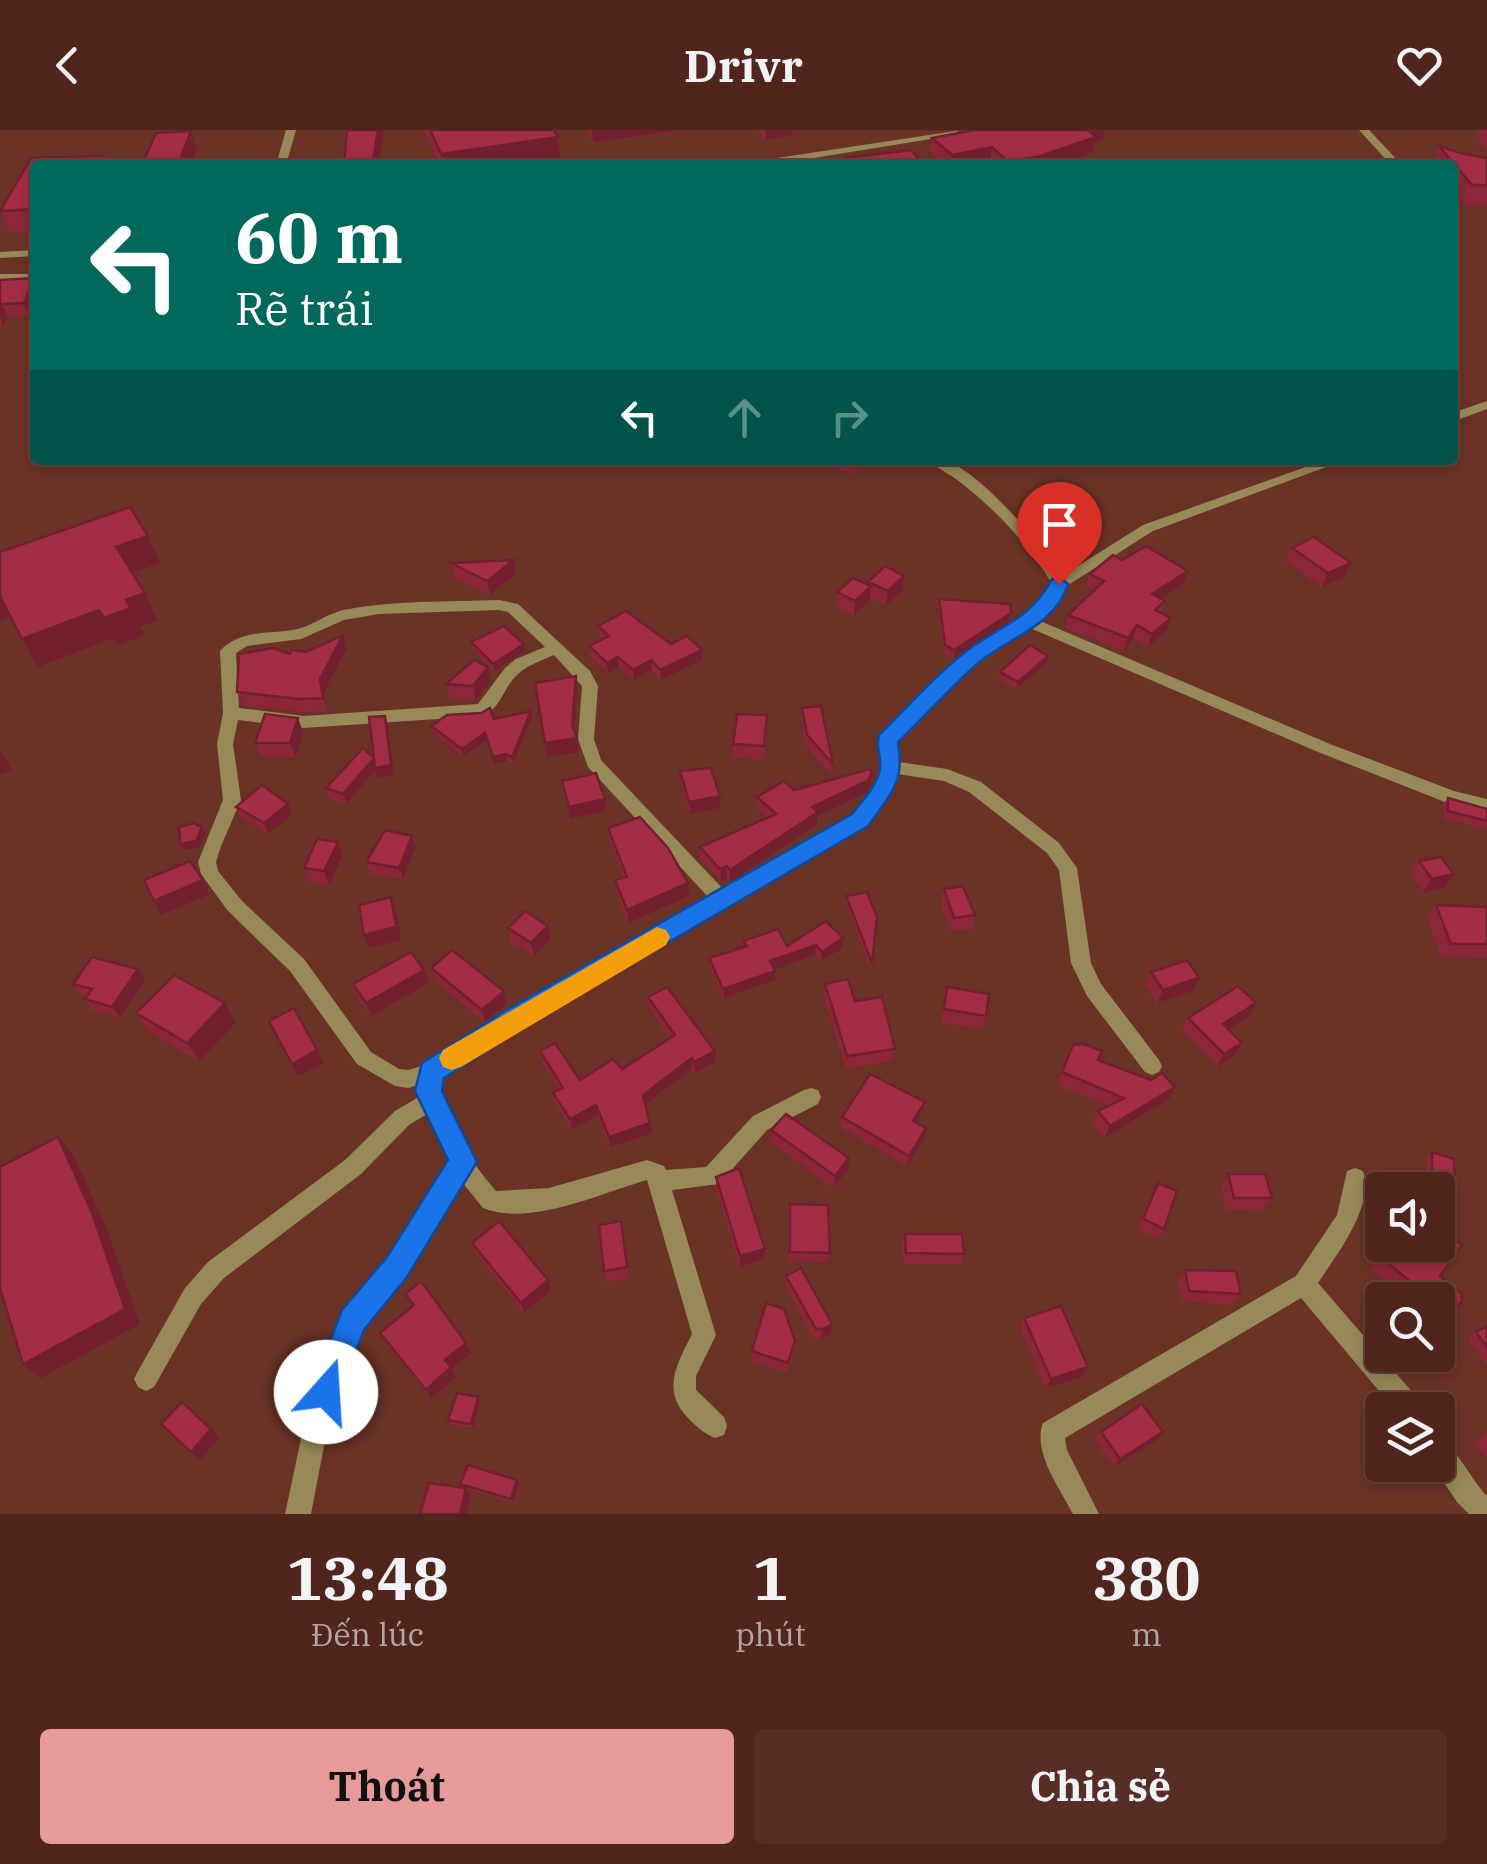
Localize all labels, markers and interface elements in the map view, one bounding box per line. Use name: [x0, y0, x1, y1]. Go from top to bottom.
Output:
text: Drivr: [684, 36, 803, 94]
icon: back: [40, 38, 95, 93]
icon: heart: [1392, 38, 1447, 93]
text: 60 m: [235, 191, 403, 282]
icon: left: [70, 200, 200, 330]
text: Rẽ trái: [235, 279, 374, 337]
icon: left: [612, 390, 667, 445]
icon: ahead: [717, 390, 772, 445]
icon: right: [822, 390, 877, 445]
pin: [1017, 482, 1102, 585]
icon: arrive: [1032, 497, 1087, 552]
map controls: [1365, 1172, 1455, 1482]
button: sound: [1365, 1172, 1455, 1262]
button: search: [1365, 1282, 1455, 1372]
position arrow: [274, 1340, 378, 1444]
button: layers: [1365, 1392, 1455, 1482]
text: 13:48: [287, 1538, 449, 1617]
text: 1: [753, 1538, 789, 1617]
text: 380: [1092, 1538, 1200, 1617]
text: Đến lúc: [311, 1613, 424, 1655]
text: phút: [735, 1613, 806, 1655]
text: m: [1131, 1613, 1162, 1655]
button: Thoát: [40, 1729, 734, 1844]
button: Chia sẻ: [754, 1729, 1447, 1844]

